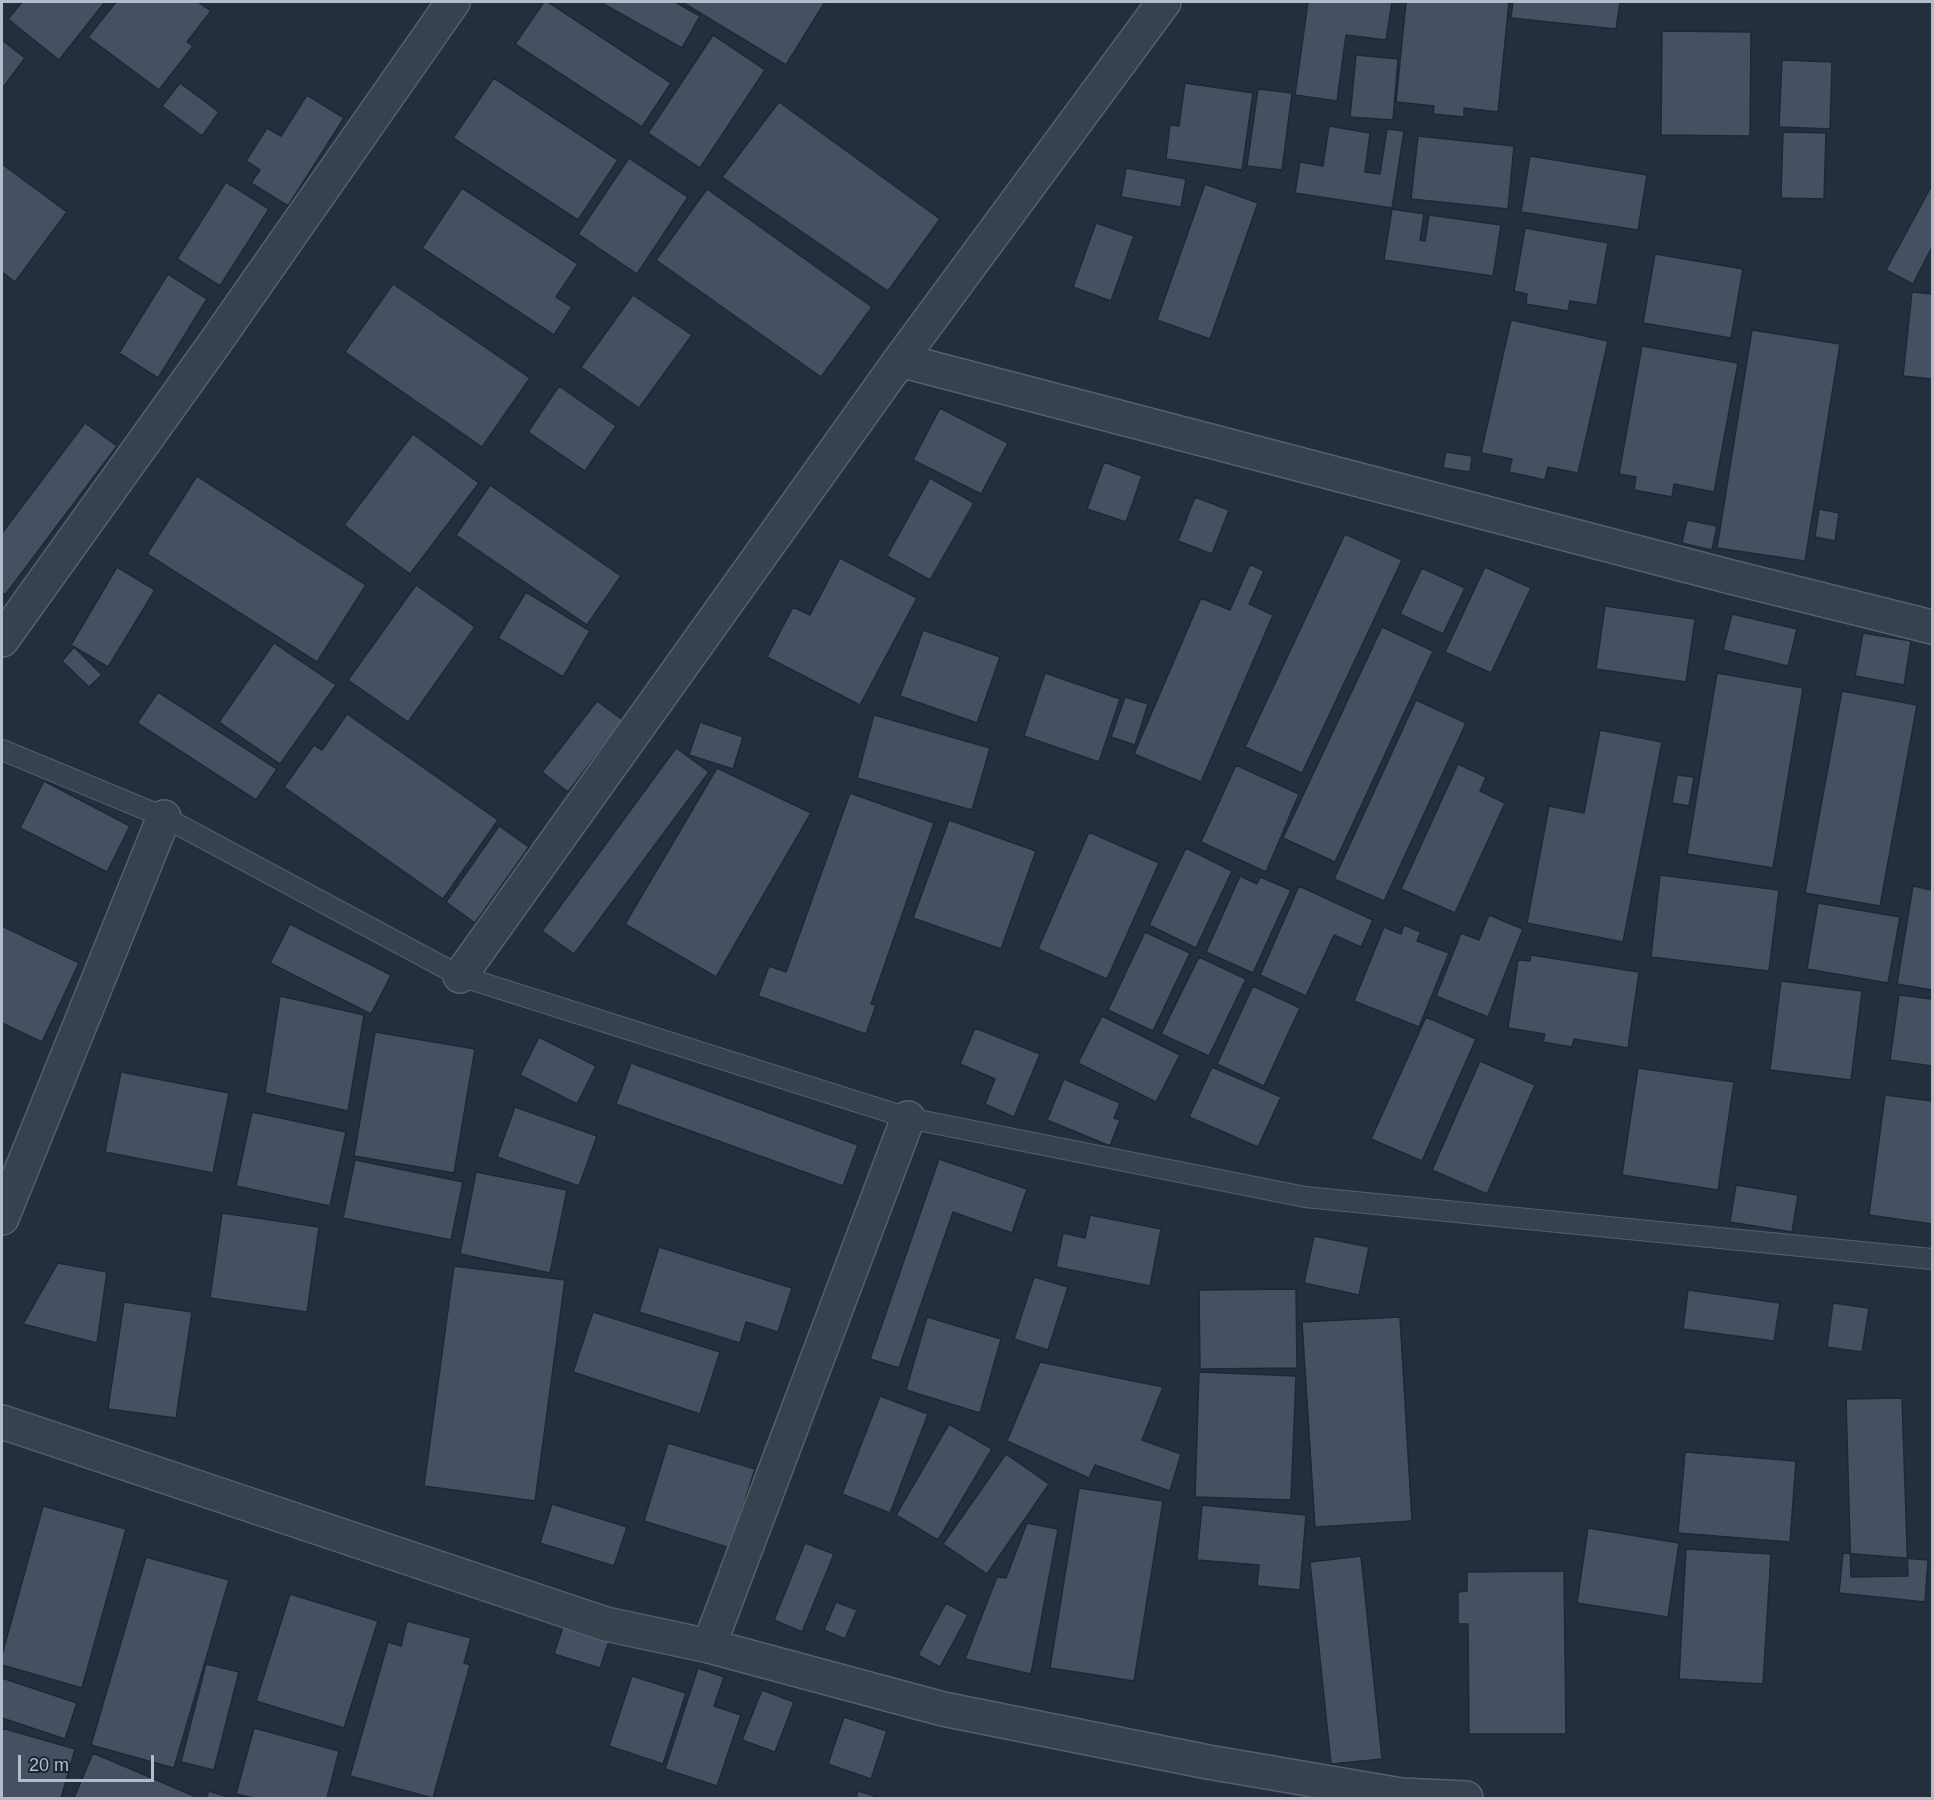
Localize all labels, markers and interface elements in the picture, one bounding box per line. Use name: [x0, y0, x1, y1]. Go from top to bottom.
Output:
scale bar: [21, 1743, 158, 1781]
text: 20 m: [29, 1755, 69, 1775]

